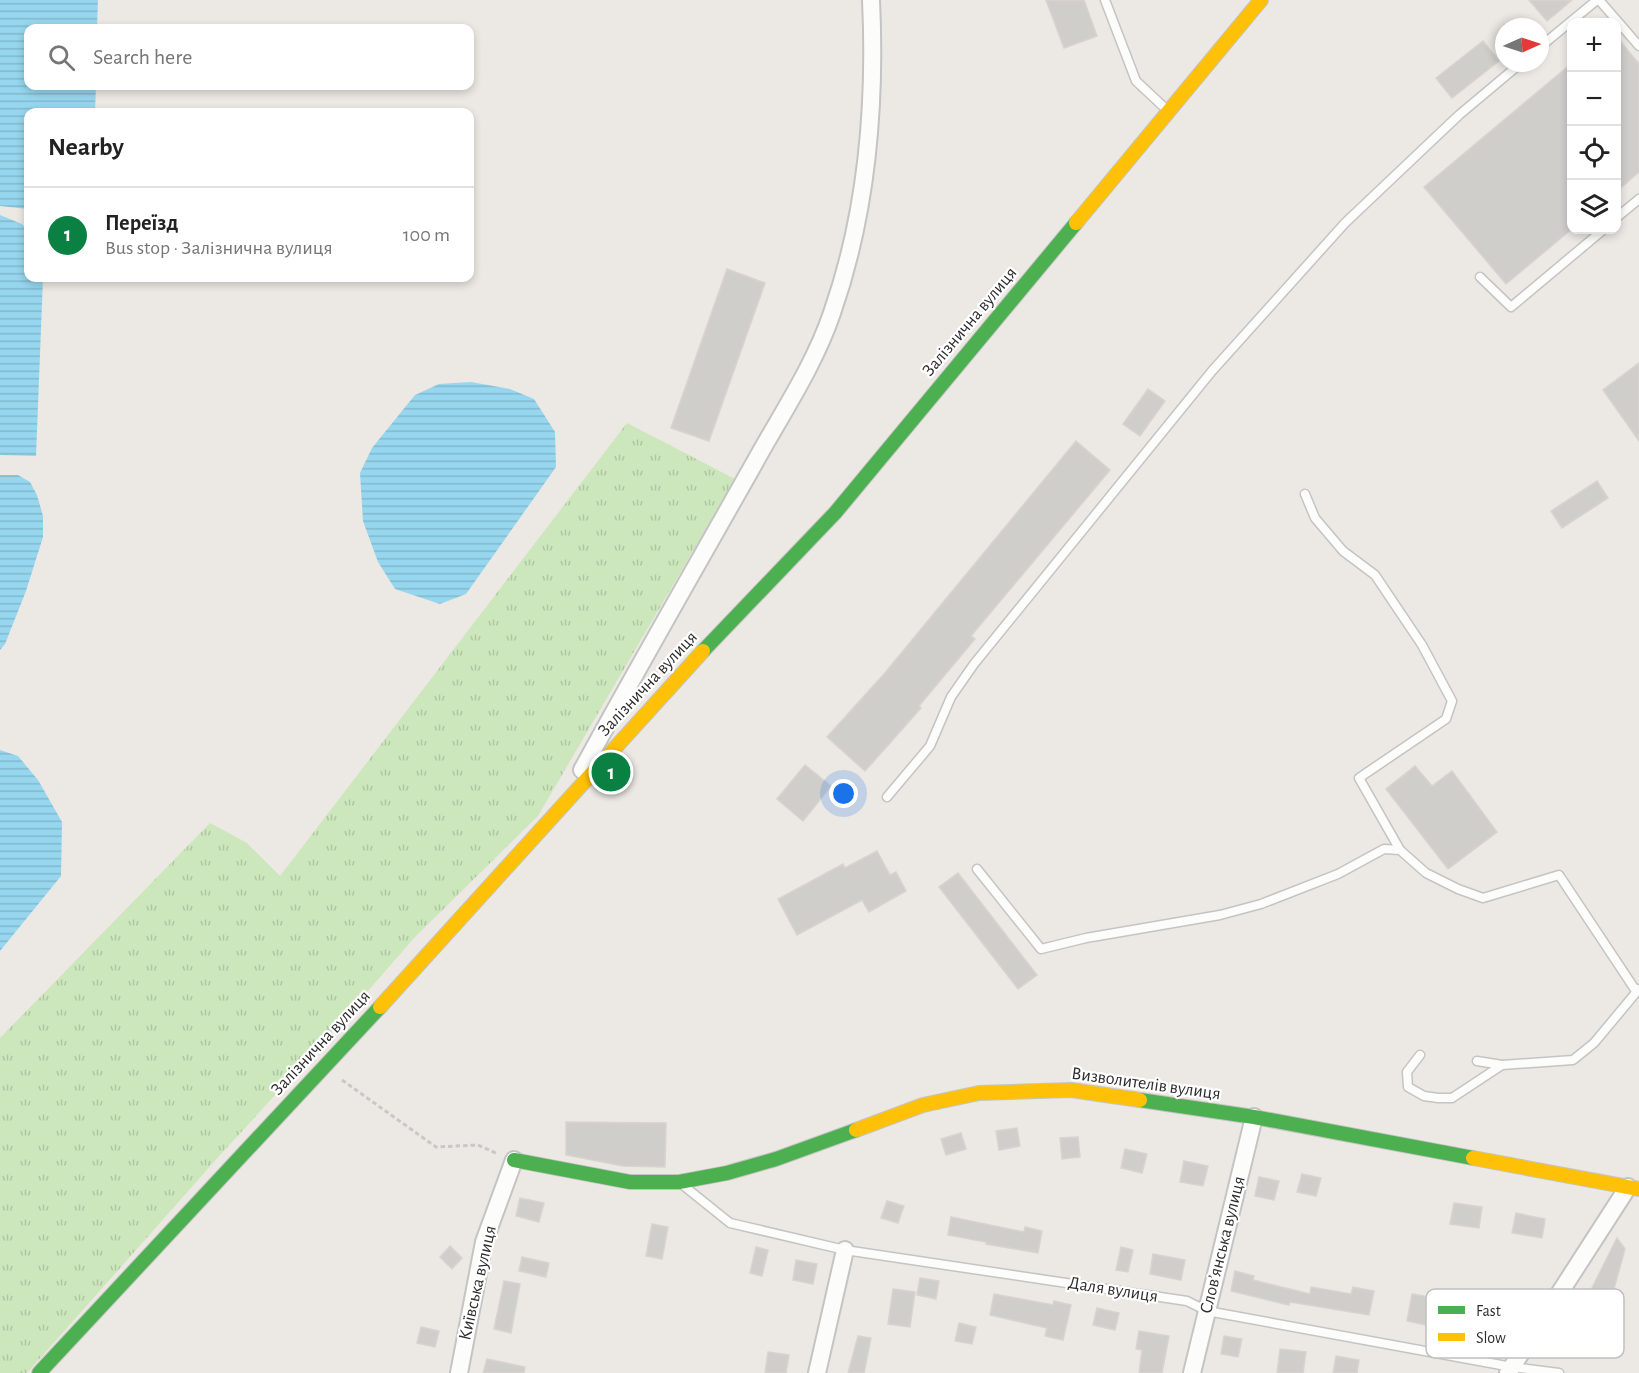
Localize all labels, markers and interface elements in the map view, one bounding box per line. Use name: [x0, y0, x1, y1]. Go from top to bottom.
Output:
north arrow: [1495, 18, 1549, 72]
map controls: [1567, 18, 1621, 234]
button: +: [1567, 18, 1621, 72]
search box: [24, 24, 474, 90]
icon: search: [45, 41, 78, 74]
text: Search here: [93, 46, 192, 68]
button: −: [1567, 72, 1621, 126]
button: locate: [1567, 126, 1621, 180]
text: Nearby: [48, 134, 124, 160]
button: layers: [1567, 180, 1621, 234]
text: Переїзд: [105, 212, 178, 234]
text: 1: [64, 225, 71, 245]
text: 100 m: [403, 225, 450, 245]
text: Bus stop · Залізнична вулиця: [105, 238, 333, 258]
street label: Залізнична вулиця: [919, 264, 1021, 380]
street label: Залізнична вулиця: [595, 628, 701, 740]
pin: 1: [592, 750, 630, 794]
your location: [829, 779, 858, 808]
street label: Залізнична вулиця: [268, 987, 374, 1099]
street label: Визволителів вулиця: [1070, 1065, 1222, 1103]
street label: Слов’янська вулиця: [1197, 1174, 1249, 1316]
street label: Київська вулиця: [456, 1224, 500, 1342]
street label: Даля вулиця: [1067, 1274, 1159, 1306]
legend: [1426, 1289, 1624, 1358]
text: Fast: [1476, 1303, 1501, 1319]
text: Slow: [1476, 1330, 1506, 1346]

